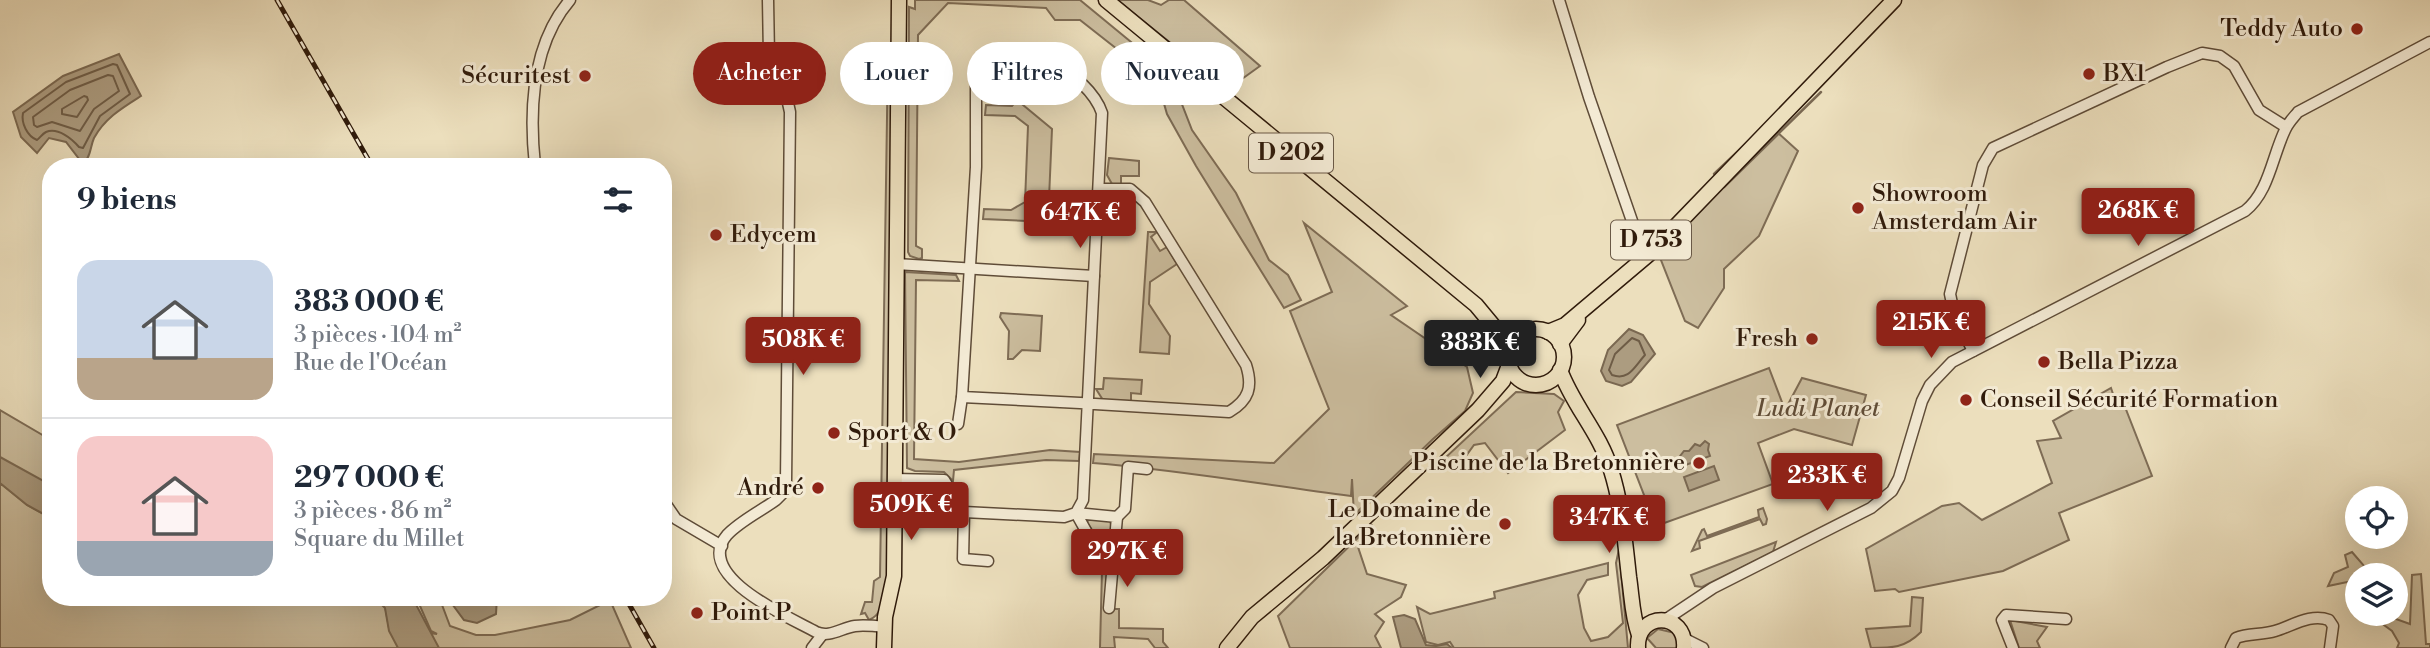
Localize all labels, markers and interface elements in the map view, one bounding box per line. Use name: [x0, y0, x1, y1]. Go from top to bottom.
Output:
place label: Teddy Auto: [2220, 14, 2343, 44]
marker: Teddy Auto: [2349, 21, 2365, 37]
chip: Acheter: [693, 42, 826, 105]
chip: Louer: [840, 42, 953, 105]
chip: Filtres: [967, 42, 1087, 105]
chip: Nouveau: [1101, 42, 1244, 105]
place label: BX1: [2102, 59, 2147, 89]
place label: Sécuritest: [461, 61, 571, 91]
marker: BX1: [2081, 66, 2097, 82]
marker: Sécuritest: [577, 68, 593, 84]
road number: D 202: [1249, 134, 1333, 172]
place label: Showroom Amsterdam Air: [1871, 179, 2037, 237]
text: 9 biens: [77, 181, 177, 219]
icon: filters: [599, 181, 637, 219]
pin: 268K €: [2081, 188, 2195, 248]
pin: 647K €: [1023, 190, 1137, 250]
text: 268K €: [2098, 197, 2178, 225]
text: 647K €: [1040, 199, 1120, 227]
marker: Showroom Amsterdam Air: [1850, 200, 1866, 216]
place label: Edycem: [730, 220, 817, 250]
road number: D 753: [1611, 220, 1691, 260]
marker: Edycem: [708, 227, 724, 243]
text: 383 000 €: [294, 283, 444, 321]
icon: home: [133, 288, 217, 372]
pin: 215K €: [1874, 300, 1988, 360]
text: 215K €: [1892, 309, 1970, 337]
pin: 508K €: [746, 318, 860, 377]
pin: 383K €: [1423, 320, 1537, 380]
text: 3 pièces · 104 m²: [294, 321, 462, 349]
place label: Fresh: [1735, 324, 1798, 354]
text: 508K €: [762, 326, 844, 354]
text: 383K €: [1440, 329, 1520, 357]
marker: Fresh: [1804, 331, 1820, 347]
place label: Bella Pizza: [2057, 347, 2179, 377]
text: Rue de l'Océan: [294, 349, 447, 377]
marker: Bella Pizza: [2036, 354, 2052, 370]
place label: Conseil Sécurité Formation: [1980, 385, 2278, 415]
marker: Conseil Sécurité Formation: [1958, 392, 1974, 408]
park label: Ludi Planet: [1755, 394, 1881, 424]
place label: Sport & O: [848, 418, 957, 448]
marker: Sport & O: [826, 425, 842, 441]
place label: Piscine de la Bretonnière: [1412, 448, 1685, 478]
pin: 233K €: [1770, 454, 1884, 513]
marker: Piscine de la Bretonnière: [1691, 455, 1707, 471]
text: 297 000 €: [294, 459, 444, 497]
text: 233K €: [1787, 462, 1867, 490]
icon: home: [133, 464, 217, 548]
place label: André: [736, 473, 804, 503]
marker: André: [810, 480, 826, 496]
pin: 509K €: [854, 482, 968, 542]
map controls: [2345, 486, 2408, 626]
button: locate: [2345, 486, 2408, 549]
text: 509K €: [870, 491, 952, 519]
place label: Le Domaine de la Bretonnière: [1328, 495, 1491, 553]
pin: 347K €: [1552, 496, 1666, 555]
text: 3 pièces · 86 m²: [294, 497, 452, 525]
text: 347K €: [1569, 504, 1649, 532]
marker: Le Domaine de la Bretonnière: [1497, 516, 1513, 532]
text: Square du Millet: [294, 525, 464, 553]
pin: 297K €: [1070, 530, 1184, 589]
text: 297K €: [1087, 538, 1167, 566]
button: layers: [2345, 563, 2408, 626]
place label: Point P: [711, 598, 791, 628]
marker: Point P: [689, 605, 705, 621]

